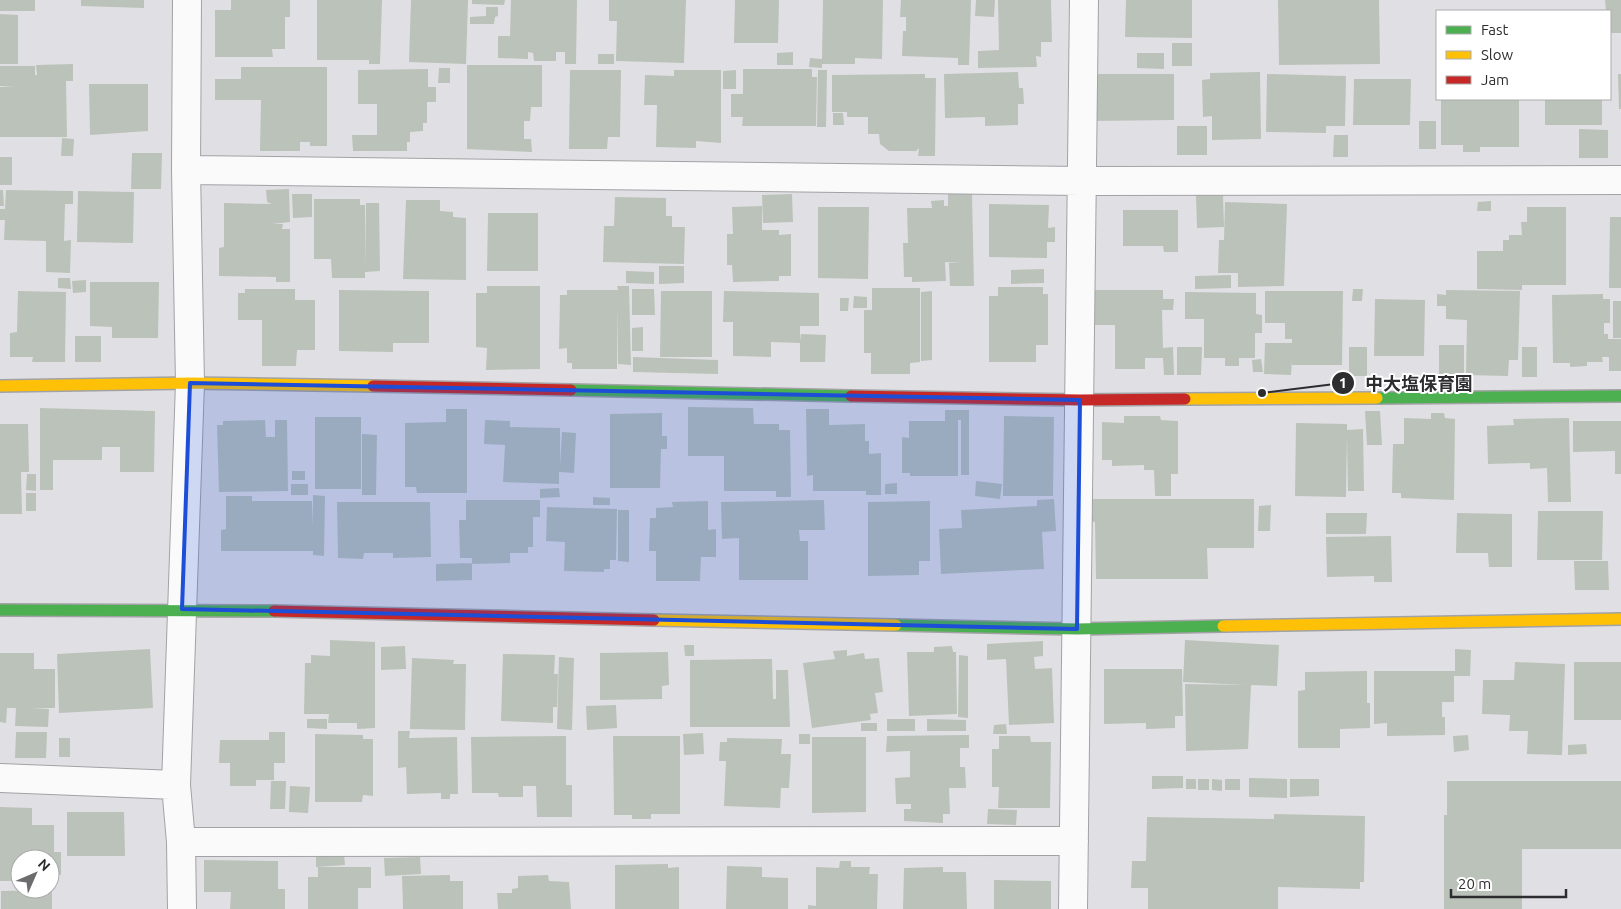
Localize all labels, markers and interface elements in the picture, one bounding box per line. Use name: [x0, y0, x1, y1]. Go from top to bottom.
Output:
legend: [1436, 10, 1611, 100]
text: Fast: [1481, 21, 1509, 38]
text: Slow: [1481, 46, 1514, 63]
text: Jam: [1481, 71, 1509, 88]
callout: 中大塩保育園: [1330, 367, 1483, 400]
text: 中大塩保育園: [1365, 373, 1473, 393]
text: 1: [1339, 374, 1347, 391]
north arrow: [10, 849, 60, 899]
text: N: [35, 855, 54, 874]
scale bar: [1451, 866, 1566, 898]
text: 20 m: [1458, 875, 1491, 892]

